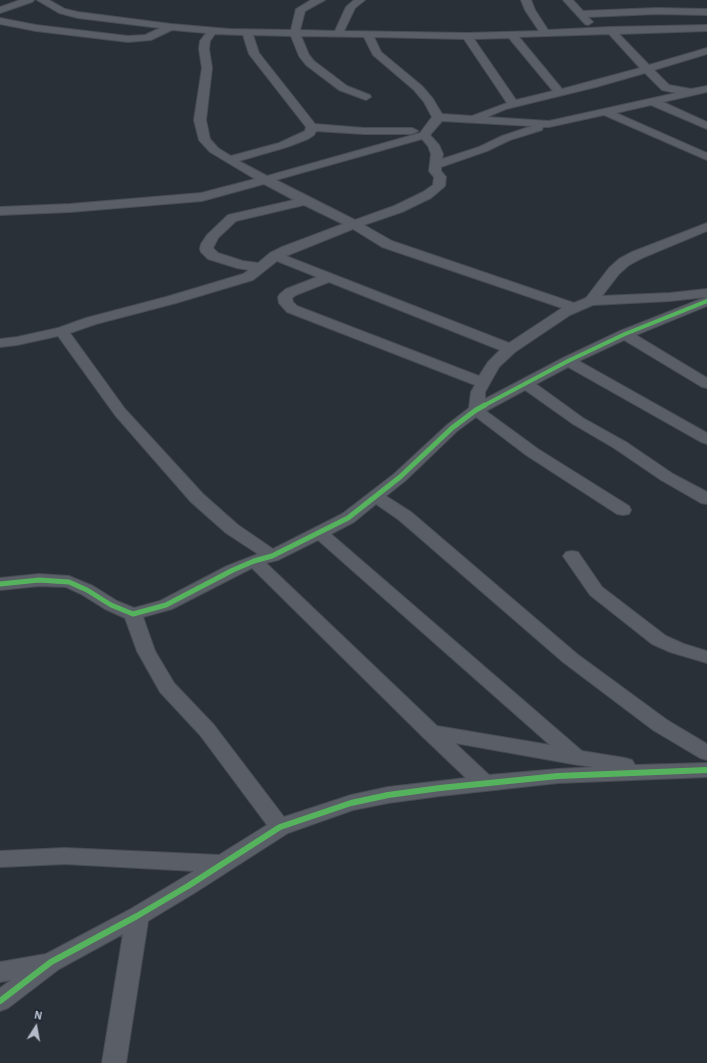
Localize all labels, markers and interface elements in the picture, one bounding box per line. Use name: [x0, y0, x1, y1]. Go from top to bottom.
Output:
north arrow: [16, 1007, 56, 1047]
text: N: [33, 1008, 44, 1023]

